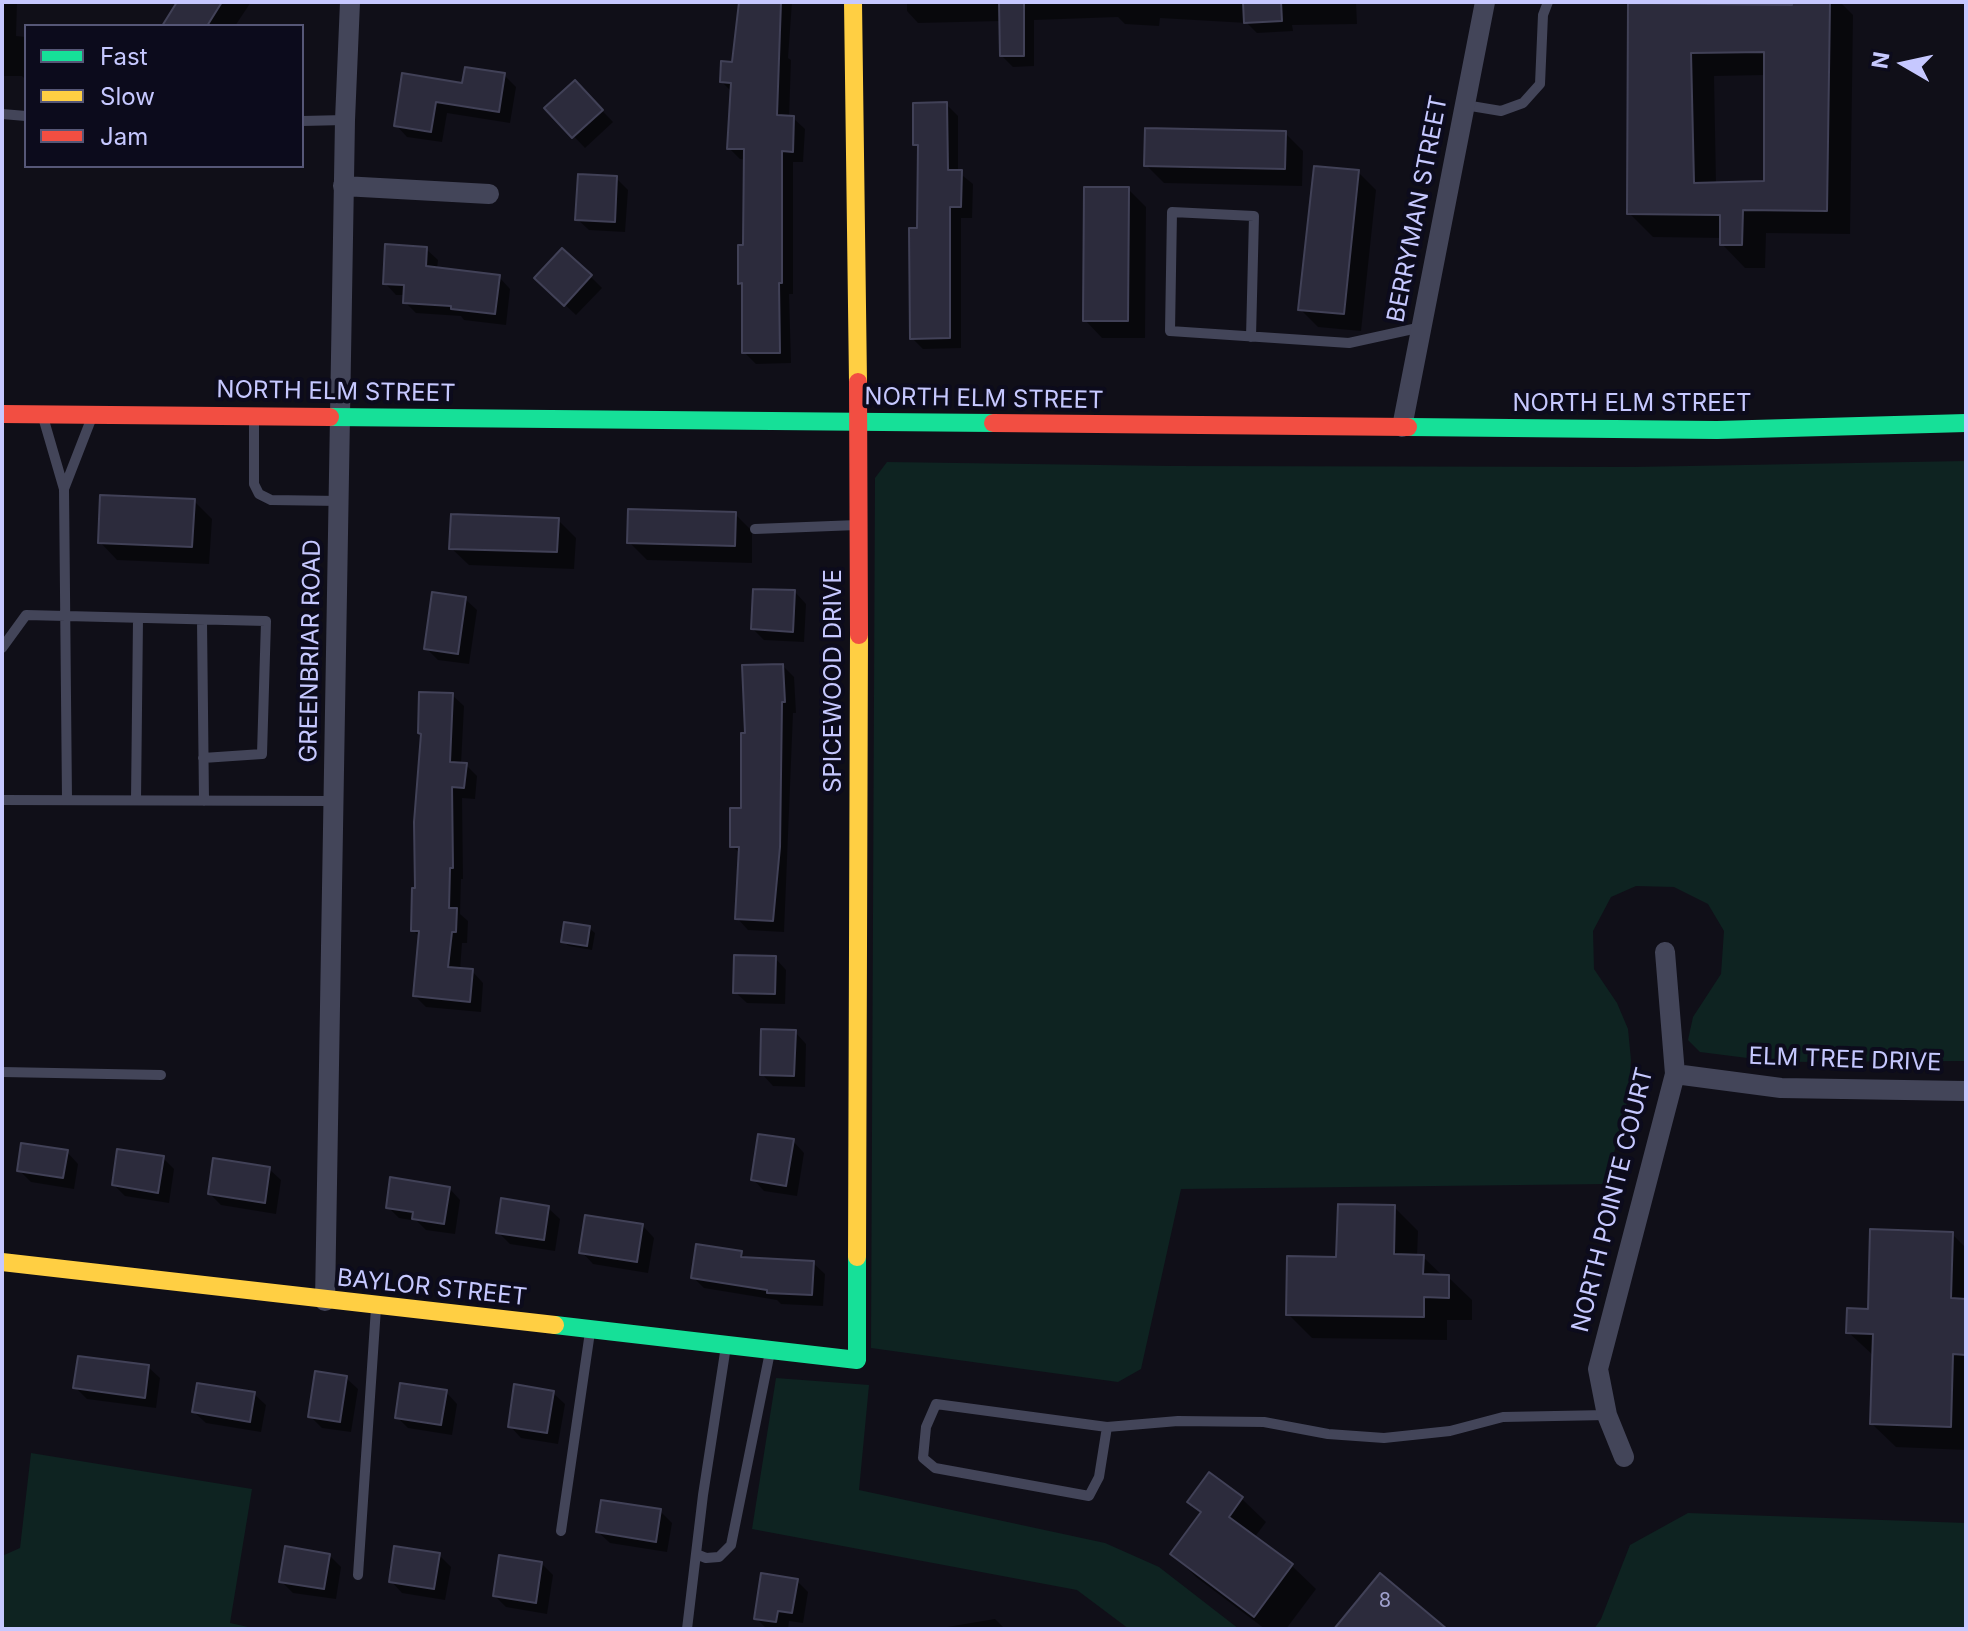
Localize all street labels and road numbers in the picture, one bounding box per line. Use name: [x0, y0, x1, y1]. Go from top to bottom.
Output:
street label: BERRYMAN STREET: [1382, 93, 1454, 325]
street label: NORTH ELM STREET: [216, 376, 456, 408]
street label: NORTH ELM STREET: [864, 383, 1104, 415]
street label: NORTH ELM STREET: [1512, 390, 1752, 418]
street label: GREENBRIAR ROAD: [295, 539, 327, 763]
street label: SPICEWOOD DRIVE: [820, 569, 848, 793]
street label: ELM TREE DRIVE: [1748, 1042, 1942, 1078]
street label: NORTH POINTE COURT: [1566, 1065, 1660, 1335]
street label: BAYLOR STREET: [336, 1264, 528, 1312]

